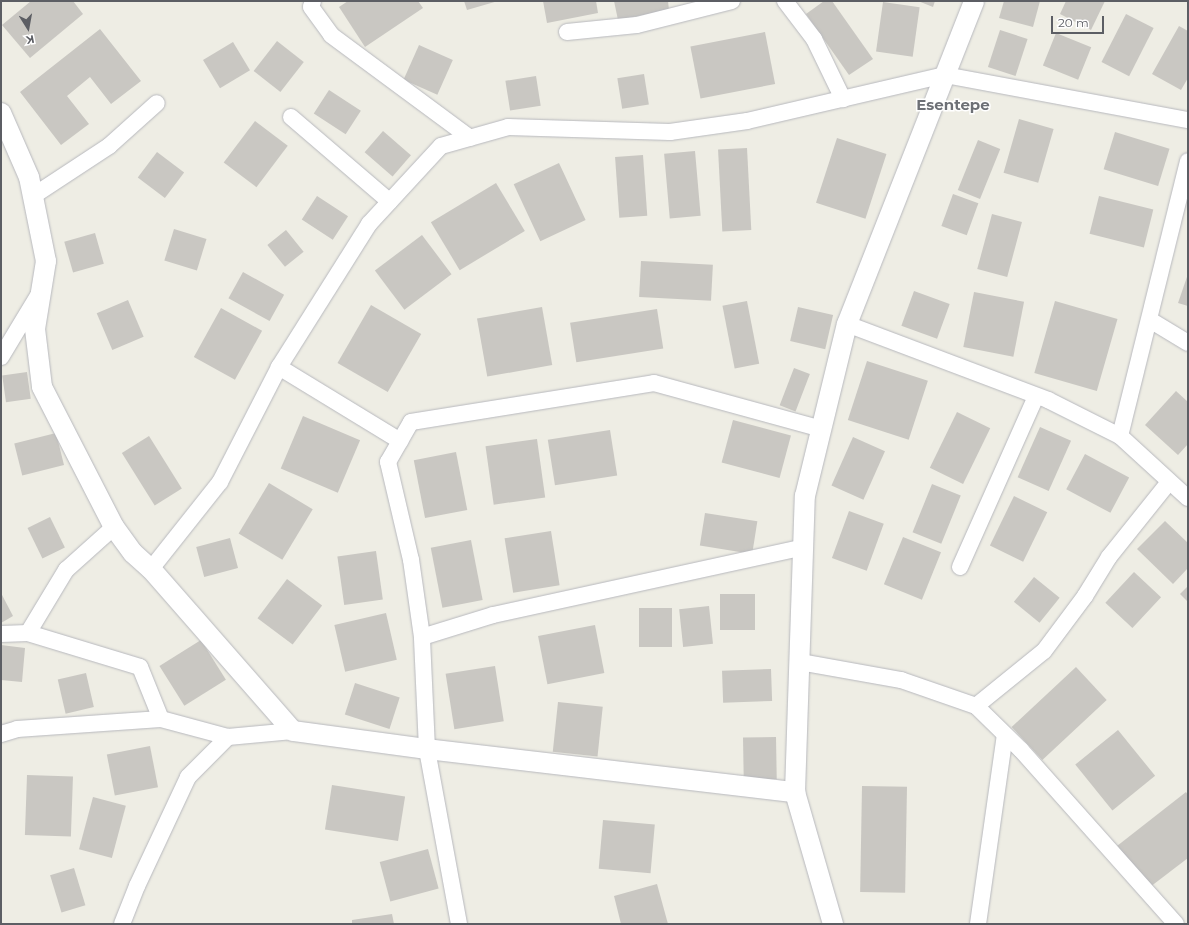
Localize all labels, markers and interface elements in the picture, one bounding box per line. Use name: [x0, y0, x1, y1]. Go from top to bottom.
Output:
north arrow: [8, 8, 48, 48]
scale bar: [1053, 8, 1106, 34]
text: 20 m: [1058, 15, 1089, 30]
text: K: [25, 32, 36, 47]
district label: Esentepe: [916, 96, 990, 114]

